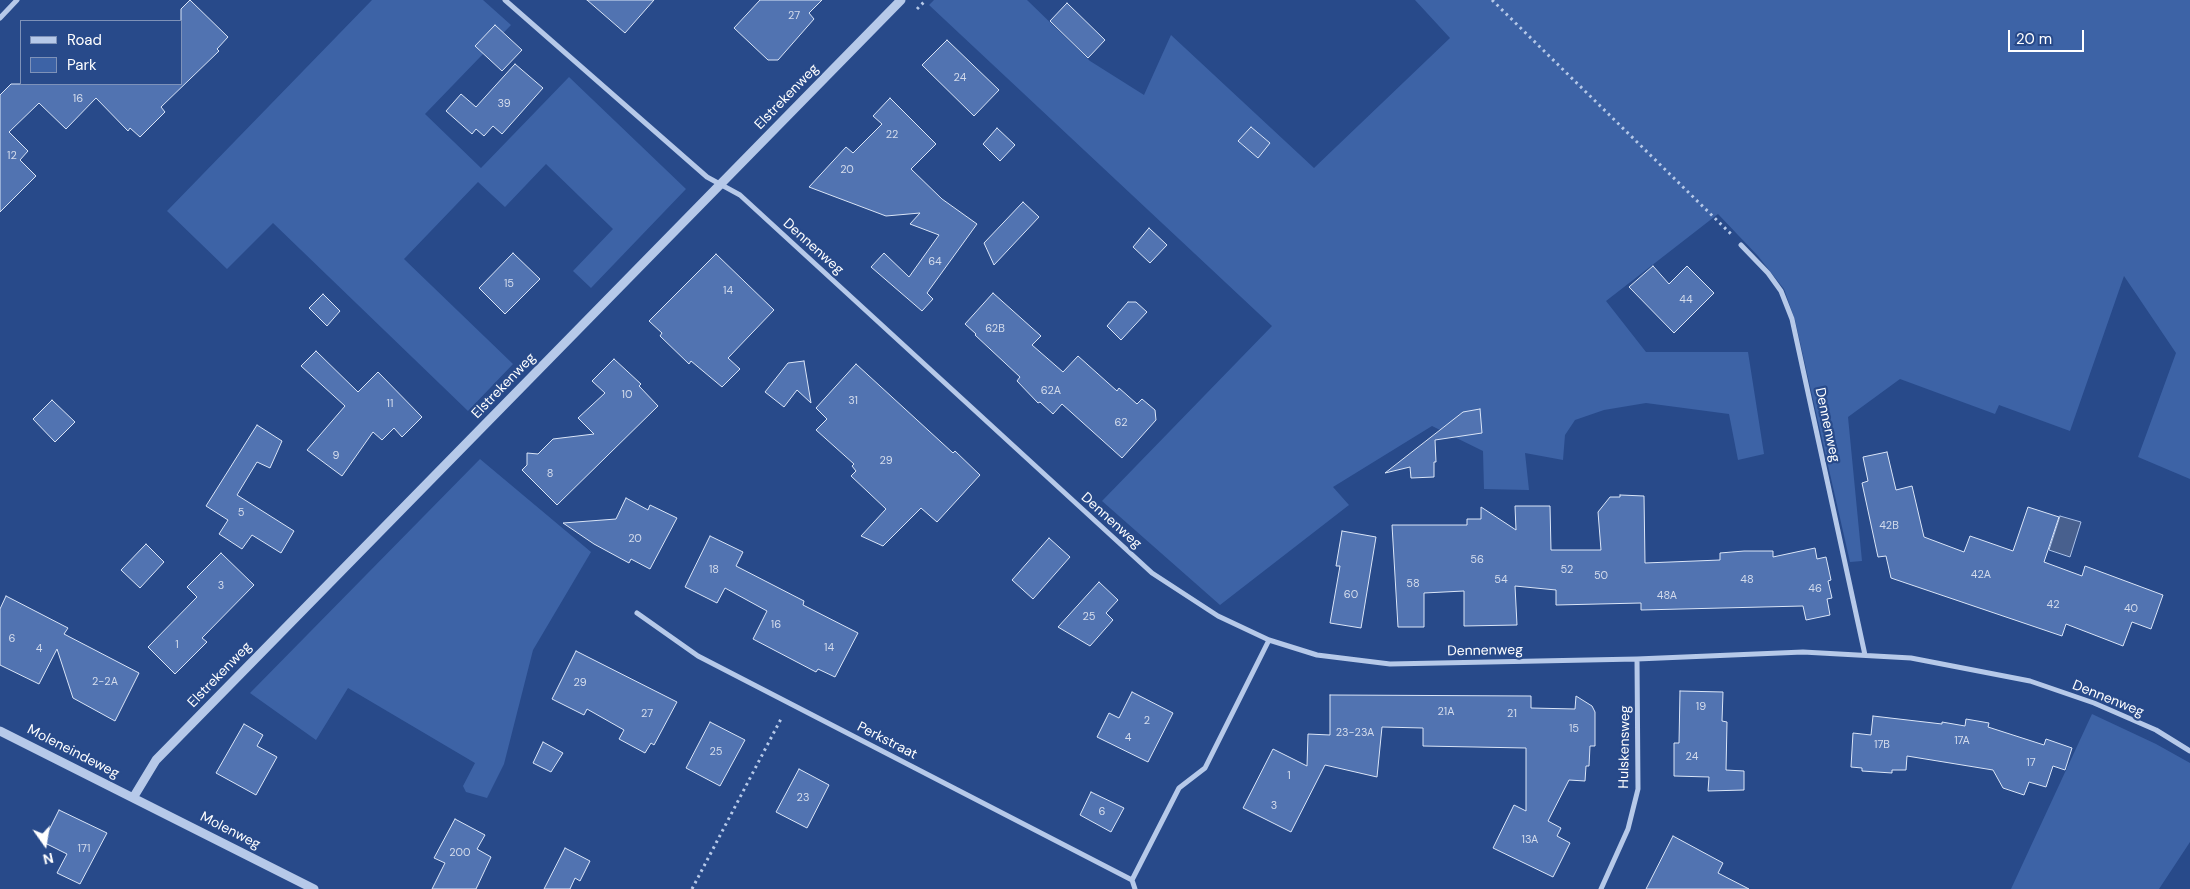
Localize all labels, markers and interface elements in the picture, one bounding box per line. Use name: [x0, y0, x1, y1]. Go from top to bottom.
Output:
house number: 27: [788, 9, 800, 23]
legend: [20, 20, 182, 85]
scale bar: [2010, 20, 2086, 52]
text: 20 m: [2016, 29, 2052, 49]
text: Road: [67, 30, 102, 50]
text: Park: [67, 55, 97, 75]
street label: Elstrekenweg: [752, 61, 822, 133]
house number: 24: [954, 71, 966, 85]
house number: 16: [73, 92, 83, 106]
house number: 39: [497, 97, 511, 111]
house number: 22: [886, 128, 898, 142]
house number: 12: [7, 149, 17, 163]
house number: 20: [840, 163, 854, 177]
street label: Dennenweg: [779, 215, 847, 279]
house number: 64: [928, 255, 942, 269]
house number: 15: [504, 277, 514, 291]
house number: 14: [723, 284, 733, 298]
house number: 44: [1679, 293, 1693, 307]
house number: 62B: [985, 322, 1005, 336]
street label: Elstrekenweg: [469, 350, 539, 422]
house number: 62A: [1041, 384, 1061, 398]
street label: Dennenweg: [1811, 386, 1843, 464]
house number: 10: [622, 388, 632, 402]
house number: 31: [848, 394, 858, 408]
house number: 11: [387, 397, 393, 411]
house number: 62: [1115, 416, 1127, 430]
house number: 9: [333, 449, 339, 463]
house number: 29: [879, 454, 893, 468]
house number: 8: [547, 467, 553, 481]
street label: Dennenweg: [1077, 489, 1145, 553]
house number: 5: [238, 506, 244, 520]
house number: 42B: [1879, 519, 1899, 533]
house number: 20: [628, 532, 642, 546]
house number: 56: [1470, 553, 1484, 567]
house number: 18: [709, 563, 719, 577]
house number: 52: [1561, 563, 1573, 577]
house number: 42A: [1971, 568, 1991, 582]
house number: 50: [1594, 569, 1608, 583]
house number: 54: [1494, 573, 1508, 587]
house number: 48: [1740, 573, 1754, 587]
house number: 58: [1406, 577, 1420, 591]
house number: 3: [218, 579, 224, 593]
house number: 46: [1808, 582, 1822, 596]
house number: 60: [1344, 588, 1358, 602]
house number: 48A: [1657, 589, 1677, 603]
house number: 42: [2046, 598, 2060, 612]
house number: 40: [2124, 602, 2138, 616]
house number: 25: [1082, 610, 1096, 624]
house number: 16: [771, 618, 781, 632]
house number: 6: [9, 632, 15, 646]
house number: 1: [175, 638, 179, 652]
street label: Elstrekenweg: [185, 639, 255, 711]
house number: 14: [824, 641, 834, 655]
house number: 4: [36, 642, 42, 656]
street label: Dennenweg: [1447, 642, 1523, 660]
house number: 2-2A: [92, 675, 118, 689]
house number: 29: [573, 676, 587, 690]
street label: Dennenweg: [2070, 677, 2146, 721]
house number: 19: [1696, 700, 1706, 714]
house number: 21A: [1437, 705, 1455, 719]
street label: Hulskensweg: [1616, 705, 1634, 789]
house number: 27: [641, 707, 653, 721]
house number: 21: [1507, 707, 1517, 721]
house number: 2: [1144, 714, 1150, 728]
street label: Perkstraat: [854, 719, 920, 763]
street label: Moleneindeweg: [24, 722, 122, 782]
house number: 15: [1569, 722, 1579, 736]
house number: 23-23A: [1336, 726, 1374, 740]
house number: 4: [1125, 731, 1131, 745]
house number: 17A: [1954, 734, 1970, 748]
house number: 17B: [1874, 738, 1890, 752]
house number: 25: [709, 745, 723, 759]
house number: 24: [1686, 750, 1698, 764]
house number: 17: [2026, 756, 2036, 770]
house number: 1: [1287, 769, 1291, 783]
house number: 23: [797, 791, 809, 805]
house number: 3: [1271, 799, 1277, 813]
house number: 6: [1099, 805, 1105, 819]
street label: Molenweg: [197, 809, 263, 853]
north arrow: [20, 819, 70, 869]
house number: 13A: [1522, 833, 1538, 847]
house number: 171: [78, 842, 90, 856]
house number: 200: [449, 846, 471, 860]
text: N: [41, 849, 55, 869]

